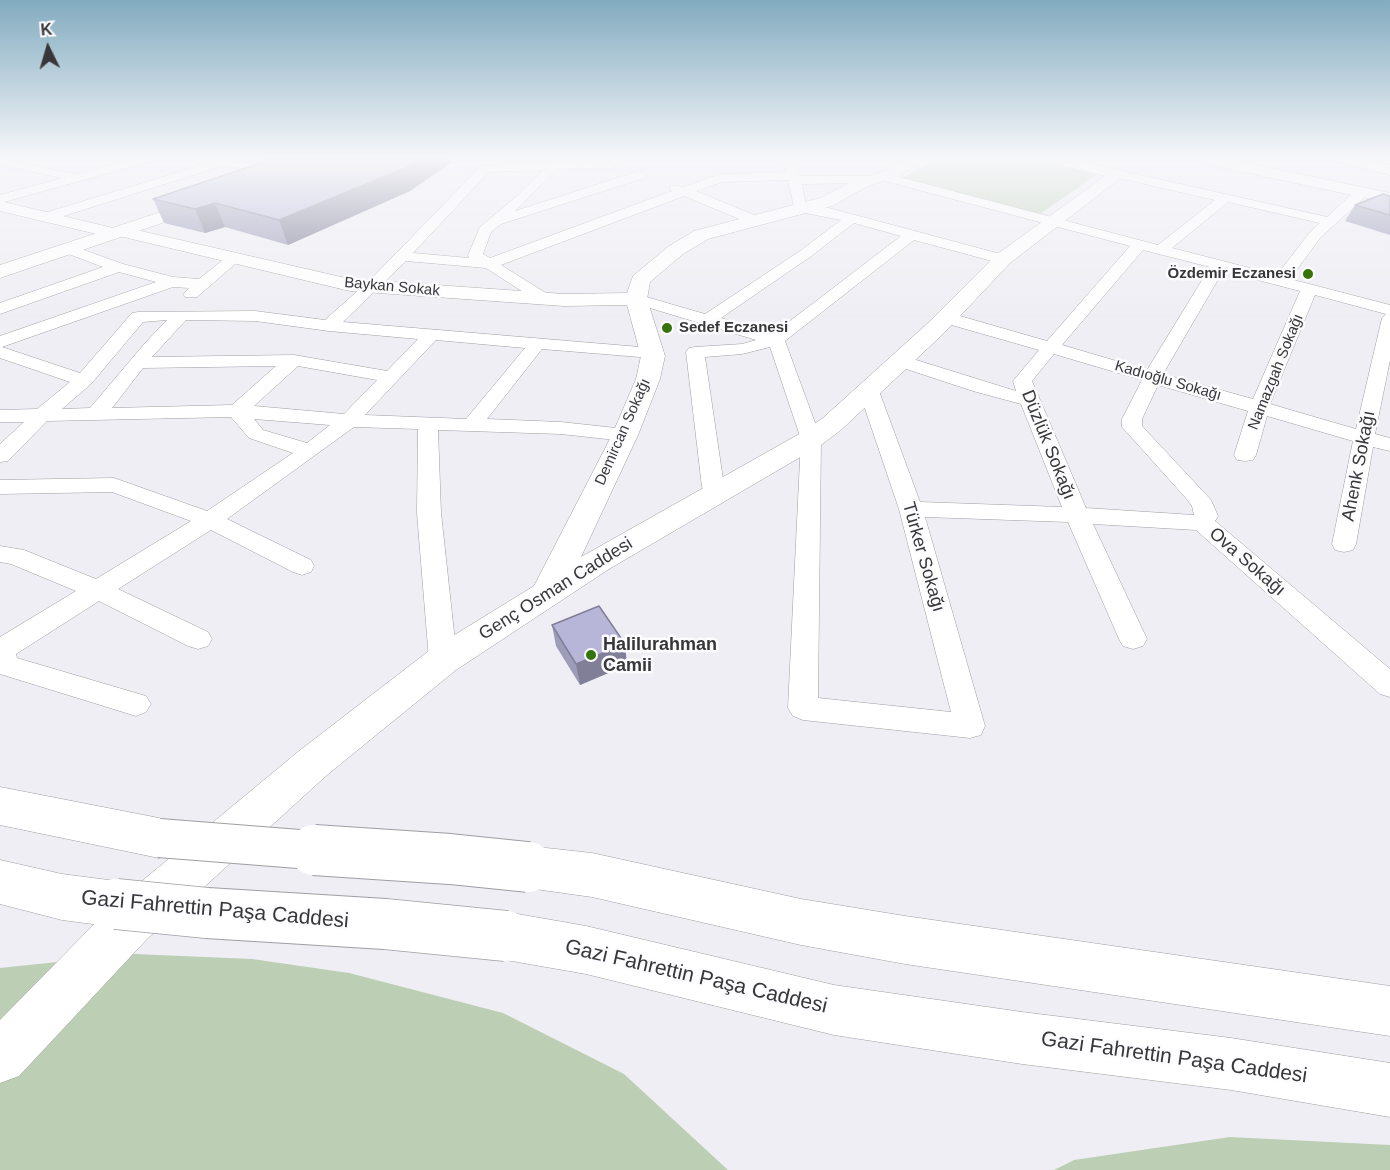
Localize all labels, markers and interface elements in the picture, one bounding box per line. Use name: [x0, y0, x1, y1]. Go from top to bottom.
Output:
north arrow: [18, 18, 78, 78]
text: K: [40, 21, 53, 39]
place label: Özdemir Eczanesi: [1168, 265, 1296, 283]
marker: Özdemir Eczanesi: [1301, 267, 1315, 281]
street label: Baykan Sokak: [343, 274, 441, 300]
street label: Namazgah Sokağı: [1245, 311, 1307, 433]
place label: Sedef Eczanesi: [679, 319, 788, 337]
marker: Sedef Eczanesi: [660, 321, 674, 335]
street label: Kadıoğlu Sokağı: [1113, 357, 1223, 405]
street label: Demircan Sokağı: [591, 376, 655, 488]
street label: Düzlük Sokağı: [1016, 387, 1080, 503]
street label: Ahenk Sokağı: [1338, 409, 1380, 523]
street label: Türker Sokağı: [897, 500, 949, 614]
street label: Ova Sokağı: [1204, 523, 1290, 601]
street label: Genç Osman Caddesi: [475, 533, 637, 645]
place label: Halilurahman Camii: [603, 634, 717, 676]
marker: Halilurahman Camii: [584, 648, 598, 662]
street label: Gazi Fahrettin Paşa Caddesi: [80, 886, 350, 934]
street label: Gazi Fahrettin Paşa Caddesi: [562, 935, 830, 1019]
street label: Gazi Fahrettin Paşa Caddesi: [1039, 1027, 1309, 1089]

